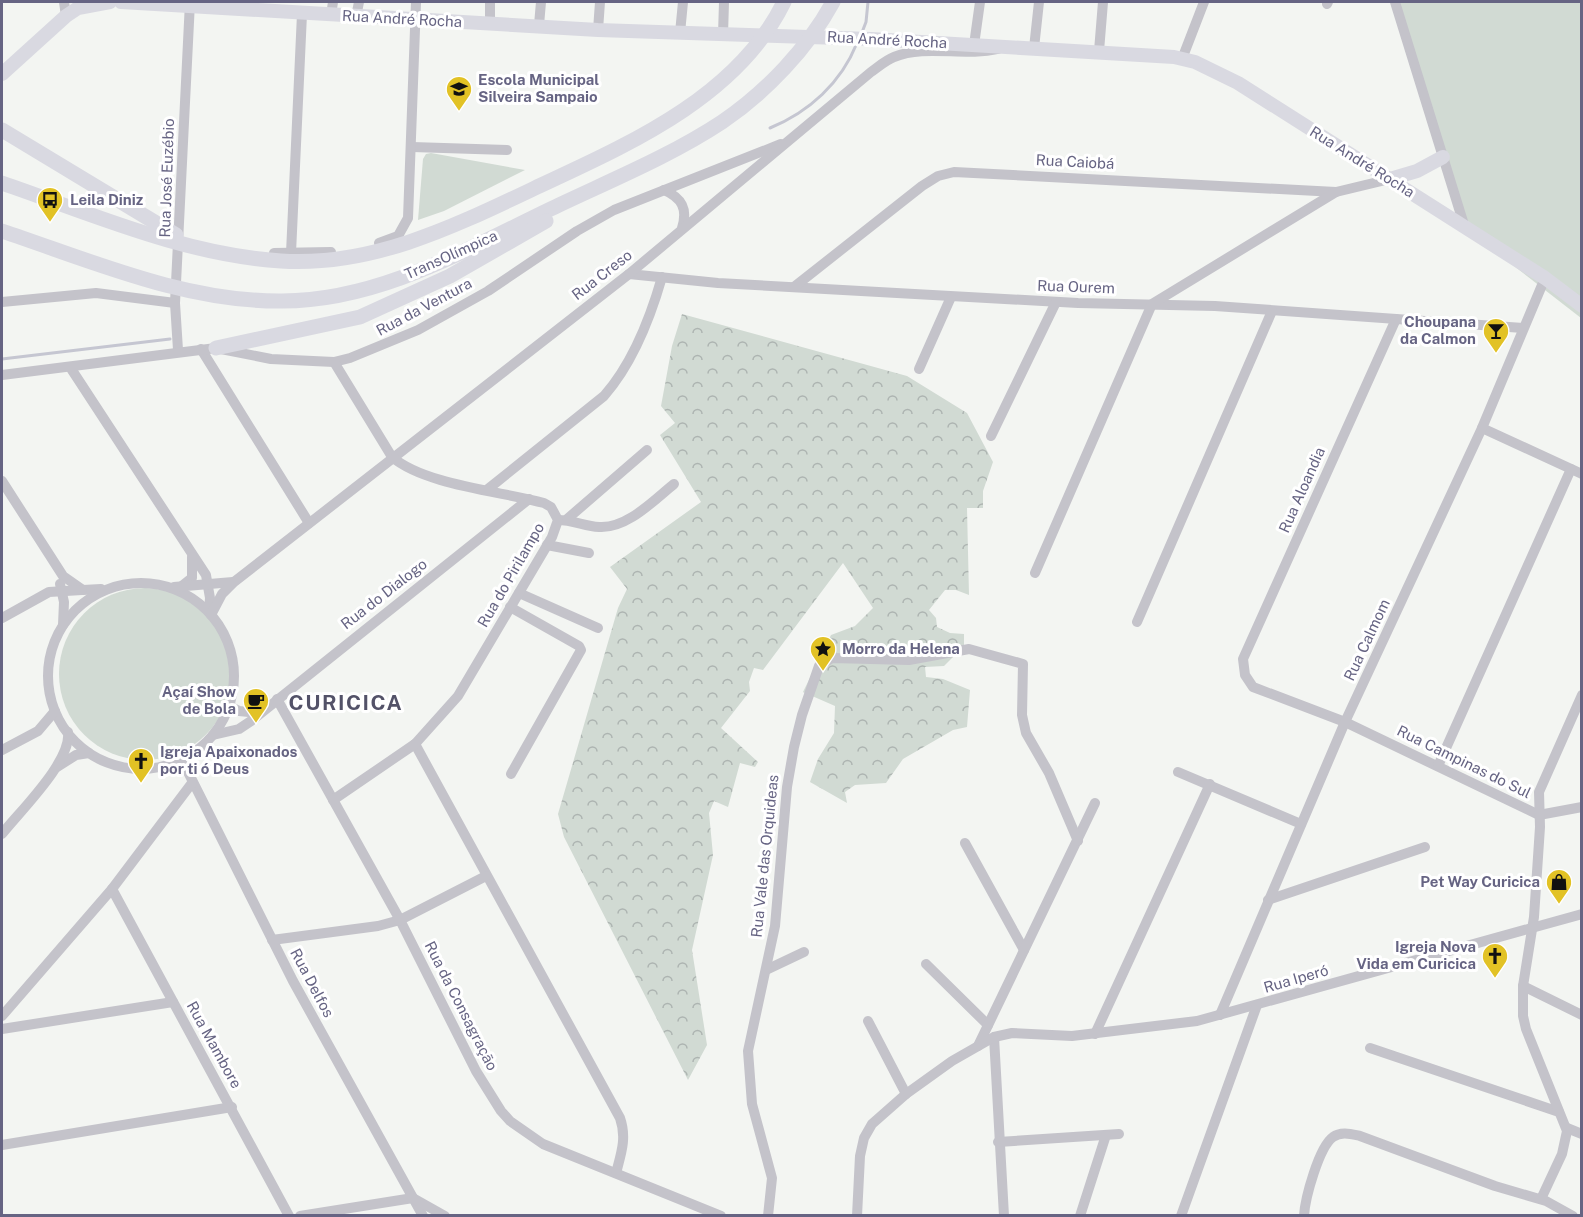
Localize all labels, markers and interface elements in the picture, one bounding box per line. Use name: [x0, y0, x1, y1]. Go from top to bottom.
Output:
street label: Rua André Rocha: [342, 7, 462, 30]
street label: Rua André Rocha: [827, 28, 947, 51]
place label: Escola Municipal Silveira Sampaio: [478, 71, 599, 105]
school or university icon: Escola Municipal Silveira Sampaio: [444, 74, 474, 112]
street label: Rua José Euzébio: [156, 118, 177, 238]
street label: Rua André Rocha: [1307, 123, 1418, 201]
street label: Rua Caiobá: [1035, 151, 1115, 172]
bus stop icon: Leila Diniz: [35, 185, 65, 223]
place label: Leila Diniz: [70, 191, 143, 208]
street label: TransOlímpica: [402, 227, 500, 283]
street label: Rua Creso: [568, 246, 635, 303]
street label: Rua da Ventura: [373, 274, 474, 339]
street label: Rua Ourem: [1037, 277, 1115, 296]
place label: Choupana da Calmon: [1400, 313, 1476, 347]
bar icon: Choupana da Calmon: [1481, 316, 1511, 354]
street label: Rua Aloandia: [1275, 444, 1328, 535]
street label: Rua do Pirilampo: [474, 520, 547, 630]
street label: Rua do Dialogo: [337, 555, 430, 632]
street label: Rua Calmom: [1340, 596, 1393, 683]
place icon: Morro da Helena: [808, 634, 838, 672]
place label: Morro da Helena: [842, 640, 960, 657]
place label: Açaí Show de Bola: [162, 683, 236, 717]
cafe icon: Açaí Show de Bola: [241, 686, 271, 724]
district label: CURICICA: [289, 690, 403, 715]
street label: Rua Campinas do Sul: [1394, 722, 1534, 801]
place label: Igreja Apaixonados por ti ó Deus: [160, 743, 298, 777]
church icon: Igreja Apaixonados por ti ó Deus: [126, 746, 156, 784]
street label: Rua Vale das Orquideas: [747, 774, 782, 938]
shop icon: Pet Way Curicica: [1544, 867, 1574, 905]
place label: Pet Way Curicica: [1420, 873, 1540, 890]
street label: Rua da Consagração: [421, 938, 501, 1073]
place label: Igreja Nova Vida em Curicica: [1356, 938, 1476, 972]
church icon: Igreja Nova Vida em Curicica: [1480, 941, 1510, 979]
street label: Rua Delfos: [287, 945, 338, 1020]
street label: Rua Iperó: [1262, 961, 1330, 996]
street label: Rua Mambore: [184, 998, 245, 1091]

